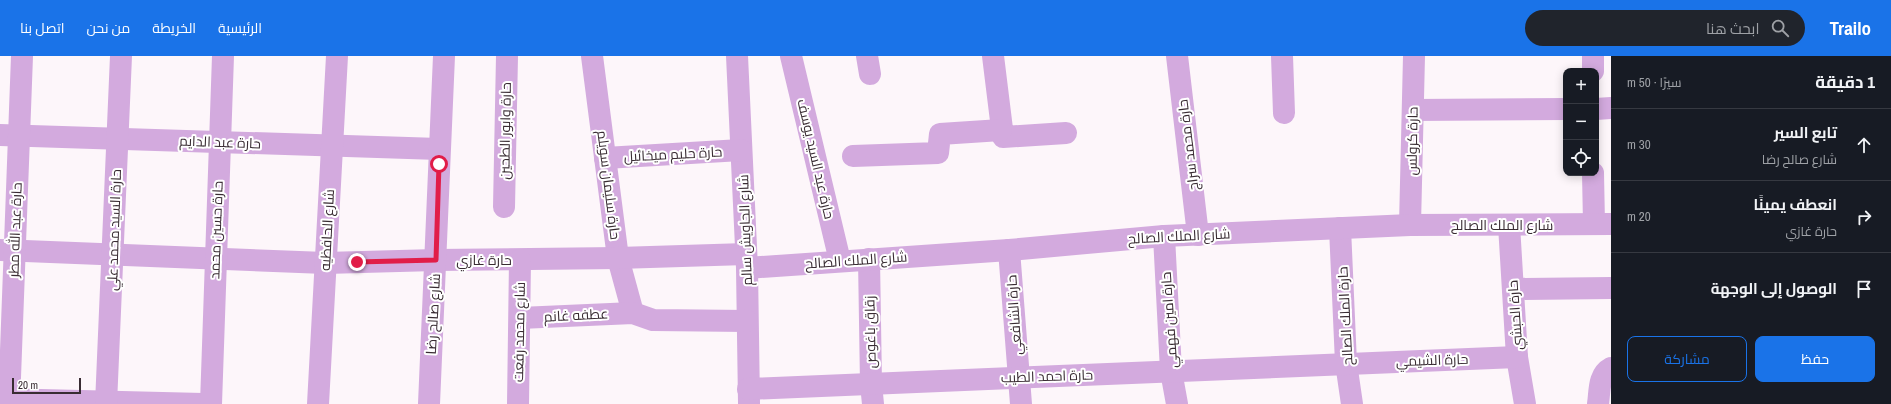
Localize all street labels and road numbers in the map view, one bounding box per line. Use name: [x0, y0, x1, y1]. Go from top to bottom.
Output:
street label: حارة وابور الطحين: [495, 82, 515, 180]
street label: حارة عبد السيد يوسف: [793, 97, 839, 221]
street label: حارة محمد سراج: [1173, 98, 1203, 192]
street label: حارة كرولس: [1402, 106, 1422, 176]
street label: حارة سليمان سويلم: [592, 129, 625, 241]
street label: حارة عبد الدايم: [179, 132, 261, 153]
street label: حارة حليم ميخائيل: [623, 142, 723, 167]
street label: حارة السيد محمد علي: [103, 169, 128, 291]
street label: شارع الجاويش سالم: [734, 174, 757, 286]
street label: حارة حسين محمد: [205, 181, 227, 279]
street label: حارة عبد الله مطر: [4, 182, 26, 279]
street label: شارع الحافظيه: [316, 189, 338, 271]
street label: شارع الملك الصالح: [1451, 216, 1553, 234]
street label: شارع الملك الصالح: [1127, 224, 1231, 248]
street label: شارع الملك الصالح: [804, 247, 908, 273]
street label: حارة غازي: [456, 251, 512, 272]
street label: حارة الملك الصالح: [1333, 266, 1357, 366]
street label: حارة امين فهمي: [1157, 271, 1184, 369]
street label: شارع صالح رضا: [422, 273, 444, 355]
street label: حارة الشافعي: [1002, 274, 1029, 356]
street label: حارة الحبشي: [1504, 279, 1528, 351]
street label: شارع محمد رفعت: [509, 282, 529, 382]
street label: زقاق باغوص: [860, 296, 880, 368]
street label: عطفه غانم: [543, 304, 609, 327]
street label: حارة الشيمي: [1395, 350, 1469, 373]
street label: حارة احمد الطيب: [1001, 365, 1093, 387]

